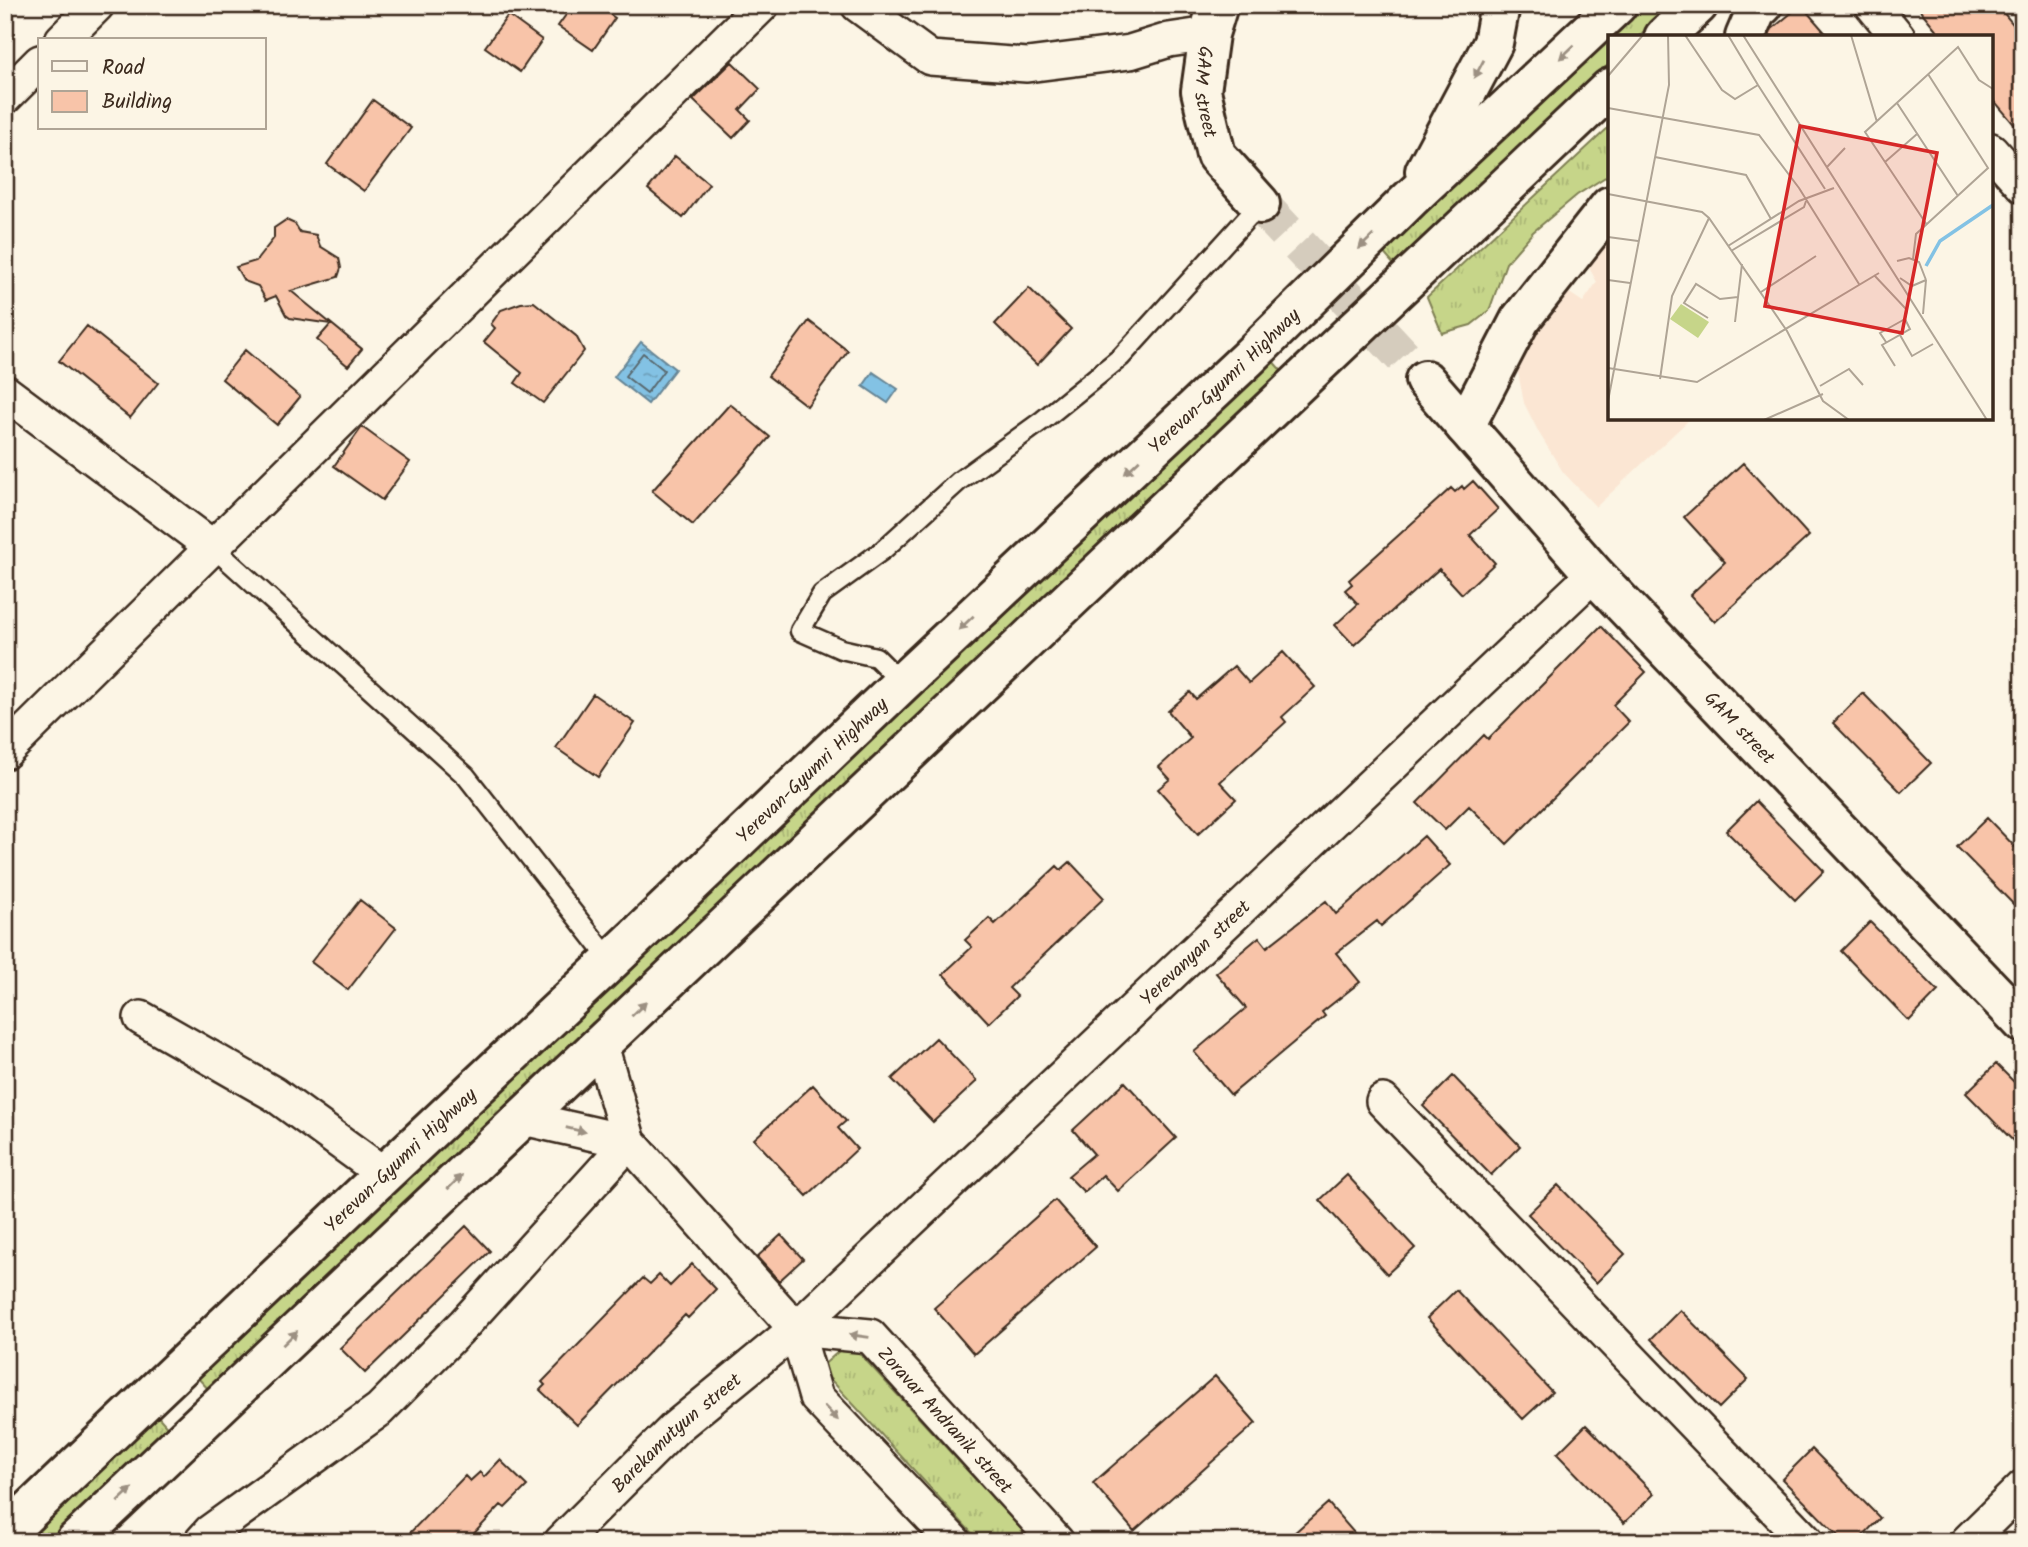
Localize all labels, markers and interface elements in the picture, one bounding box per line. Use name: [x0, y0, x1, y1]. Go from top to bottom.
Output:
inset map: [1608, 35, 1993, 420]
legend: [38, 38, 266, 130]
one-way arrow: [1559, 43, 1576, 59]
street label: GAM street: [1184, 44, 1225, 141]
text: Road: [102, 52, 145, 85]
one-way arrow: [1473, 59, 1485, 79]
text: Building: [102, 86, 172, 119]
one-way arrow: [1358, 233, 1375, 250]
street label: Yerevan-Gyumri Highway: [1142, 301, 1309, 462]
one-way arrow: [1123, 459, 1140, 476]
one-way arrow: [957, 614, 974, 631]
street label: GAM street: [1696, 685, 1782, 773]
street label: Yerevan-Gyumri Highway: [730, 690, 896, 851]
street label: Yerevanyan street: [1133, 893, 1259, 1014]
one-way arrow: [630, 1001, 647, 1017]
street label: Yerevan-Gyumri Highway: [318, 1081, 485, 1241]
one-way arrow: [565, 1124, 587, 1135]
one-way arrow: [446, 1174, 463, 1190]
one-way arrow: [848, 1330, 870, 1341]
one-way arrow: [281, 1331, 298, 1347]
street label: Zoravar Andranik street: [869, 1340, 1020, 1502]
street label: Barekamutyun street: [605, 1366, 749, 1501]
one-way arrow: [822, 1404, 838, 1421]
one-way arrow: [116, 1487, 133, 1503]

